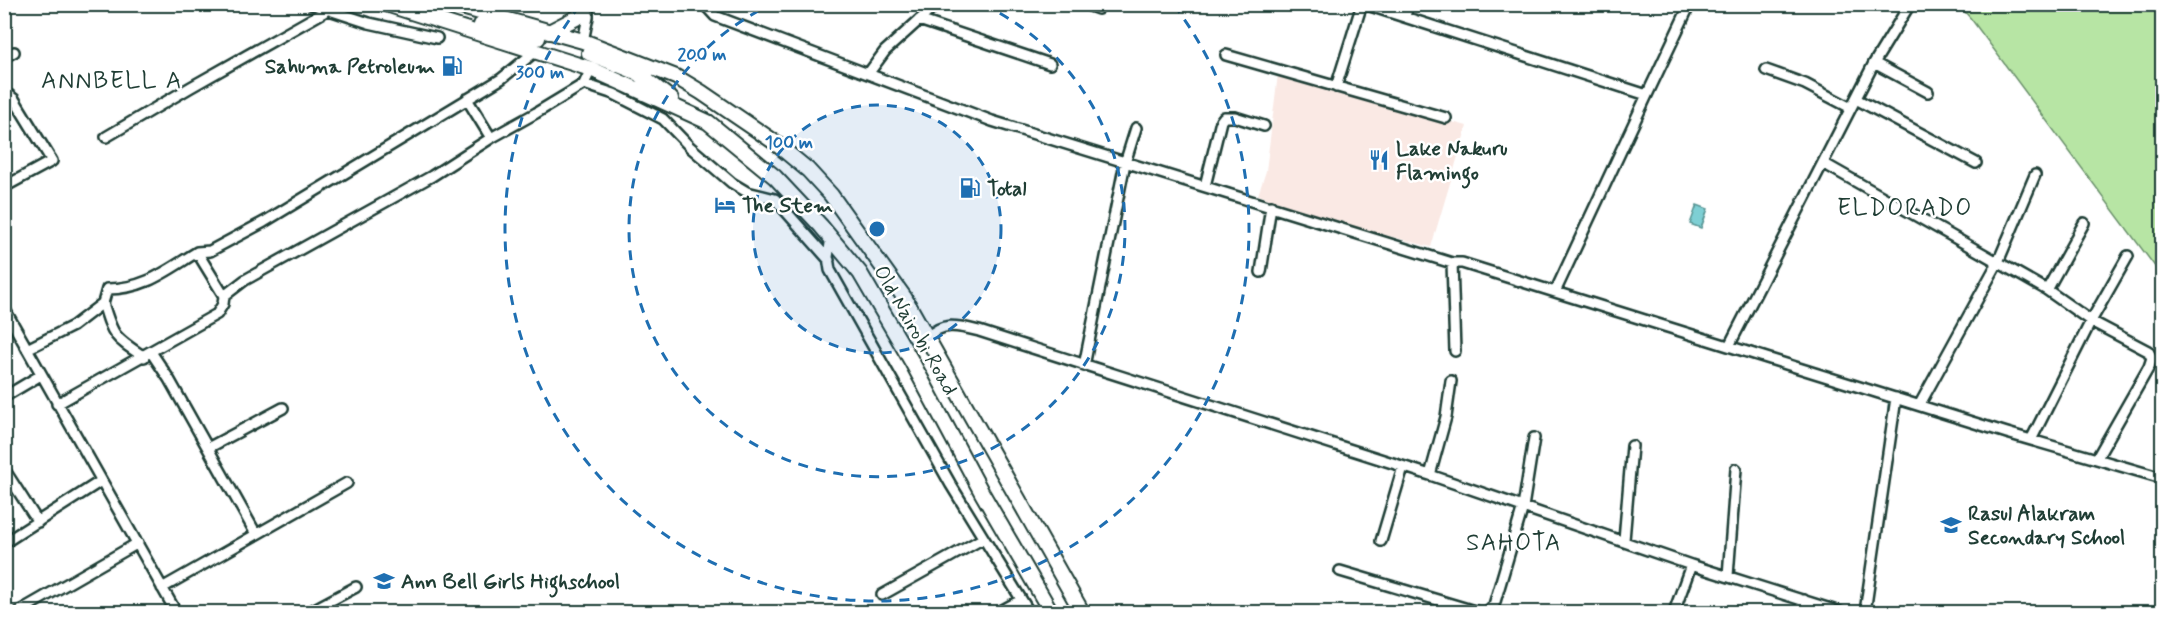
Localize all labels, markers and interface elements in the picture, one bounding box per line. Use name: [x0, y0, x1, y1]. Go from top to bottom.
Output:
text: 200 m: [677, 43, 727, 67]
place label: Sahuma Petroleum: [265, 53, 435, 81]
fuel station icon: Sahuma Petroleum: [440, 54, 464, 78]
text: 300 m: [516, 61, 564, 85]
district label: ANNBELL A: [41, 66, 183, 97]
text: 100 m: [765, 131, 813, 155]
place label: Lake Nakuru Flamingo: [1396, 135, 1507, 189]
restaurant icon: Lake Nakuru Flamingo: [1367, 148, 1391, 172]
place label: Total: [987, 175, 1026, 203]
fuel station icon: Total: [958, 176, 982, 200]
place label: The Stem: [742, 192, 833, 220]
hotel icon: The Stem: [713, 193, 737, 217]
district label: ELDORADO: [1837, 193, 1973, 224]
centre of rings: [867, 219, 887, 239]
street label: Old Nairobi Road: [866, 260, 964, 401]
place label: Rasul Alakram Secondary School: [1968, 500, 2125, 552]
school or university icon: Rasul Alakram Secondary School: [1939, 513, 1963, 537]
district label: SAHOTA: [1466, 528, 1562, 559]
place label: Ann Bell Girls Highschool: [401, 568, 620, 598]
school or university icon: Ann Bell Girls Highschool: [372, 569, 396, 593]

